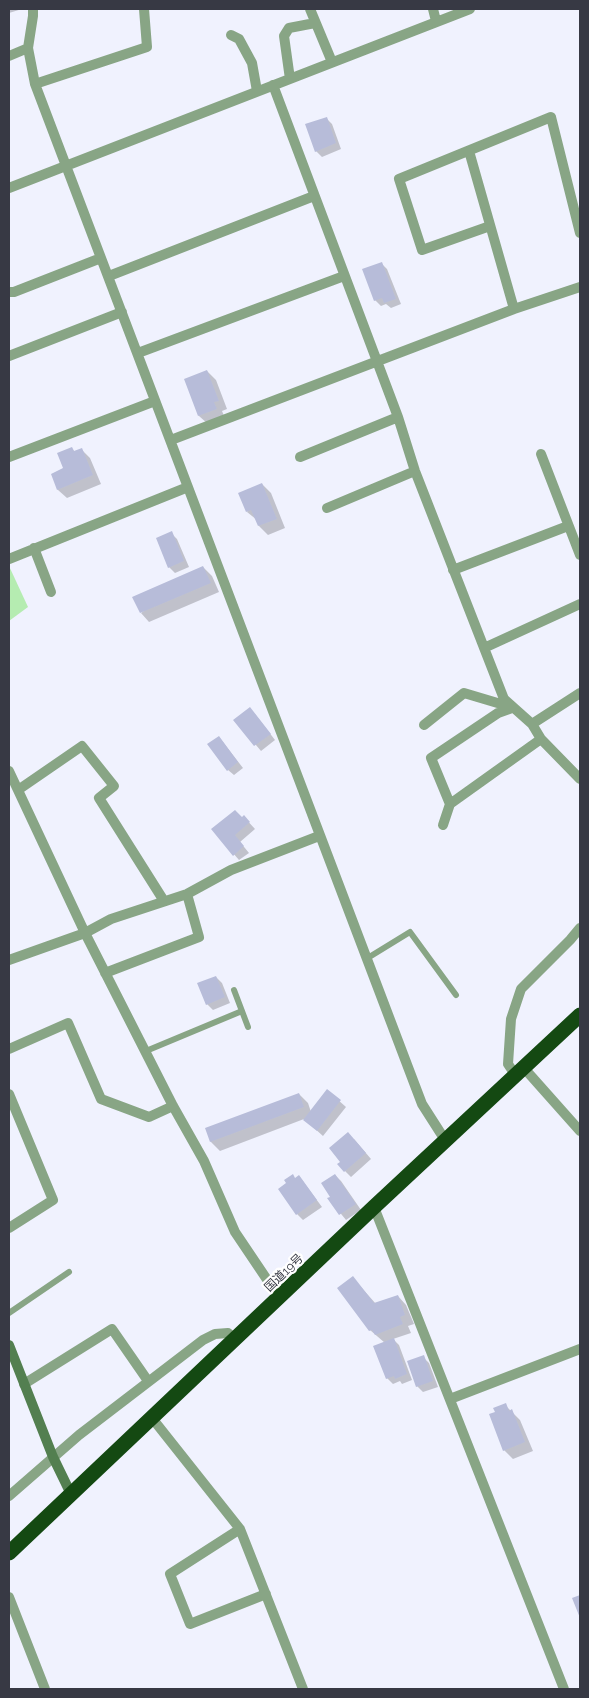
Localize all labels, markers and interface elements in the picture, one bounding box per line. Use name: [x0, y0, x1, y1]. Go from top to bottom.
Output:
street label: 国道19号: [262, 1251, 306, 1295]

